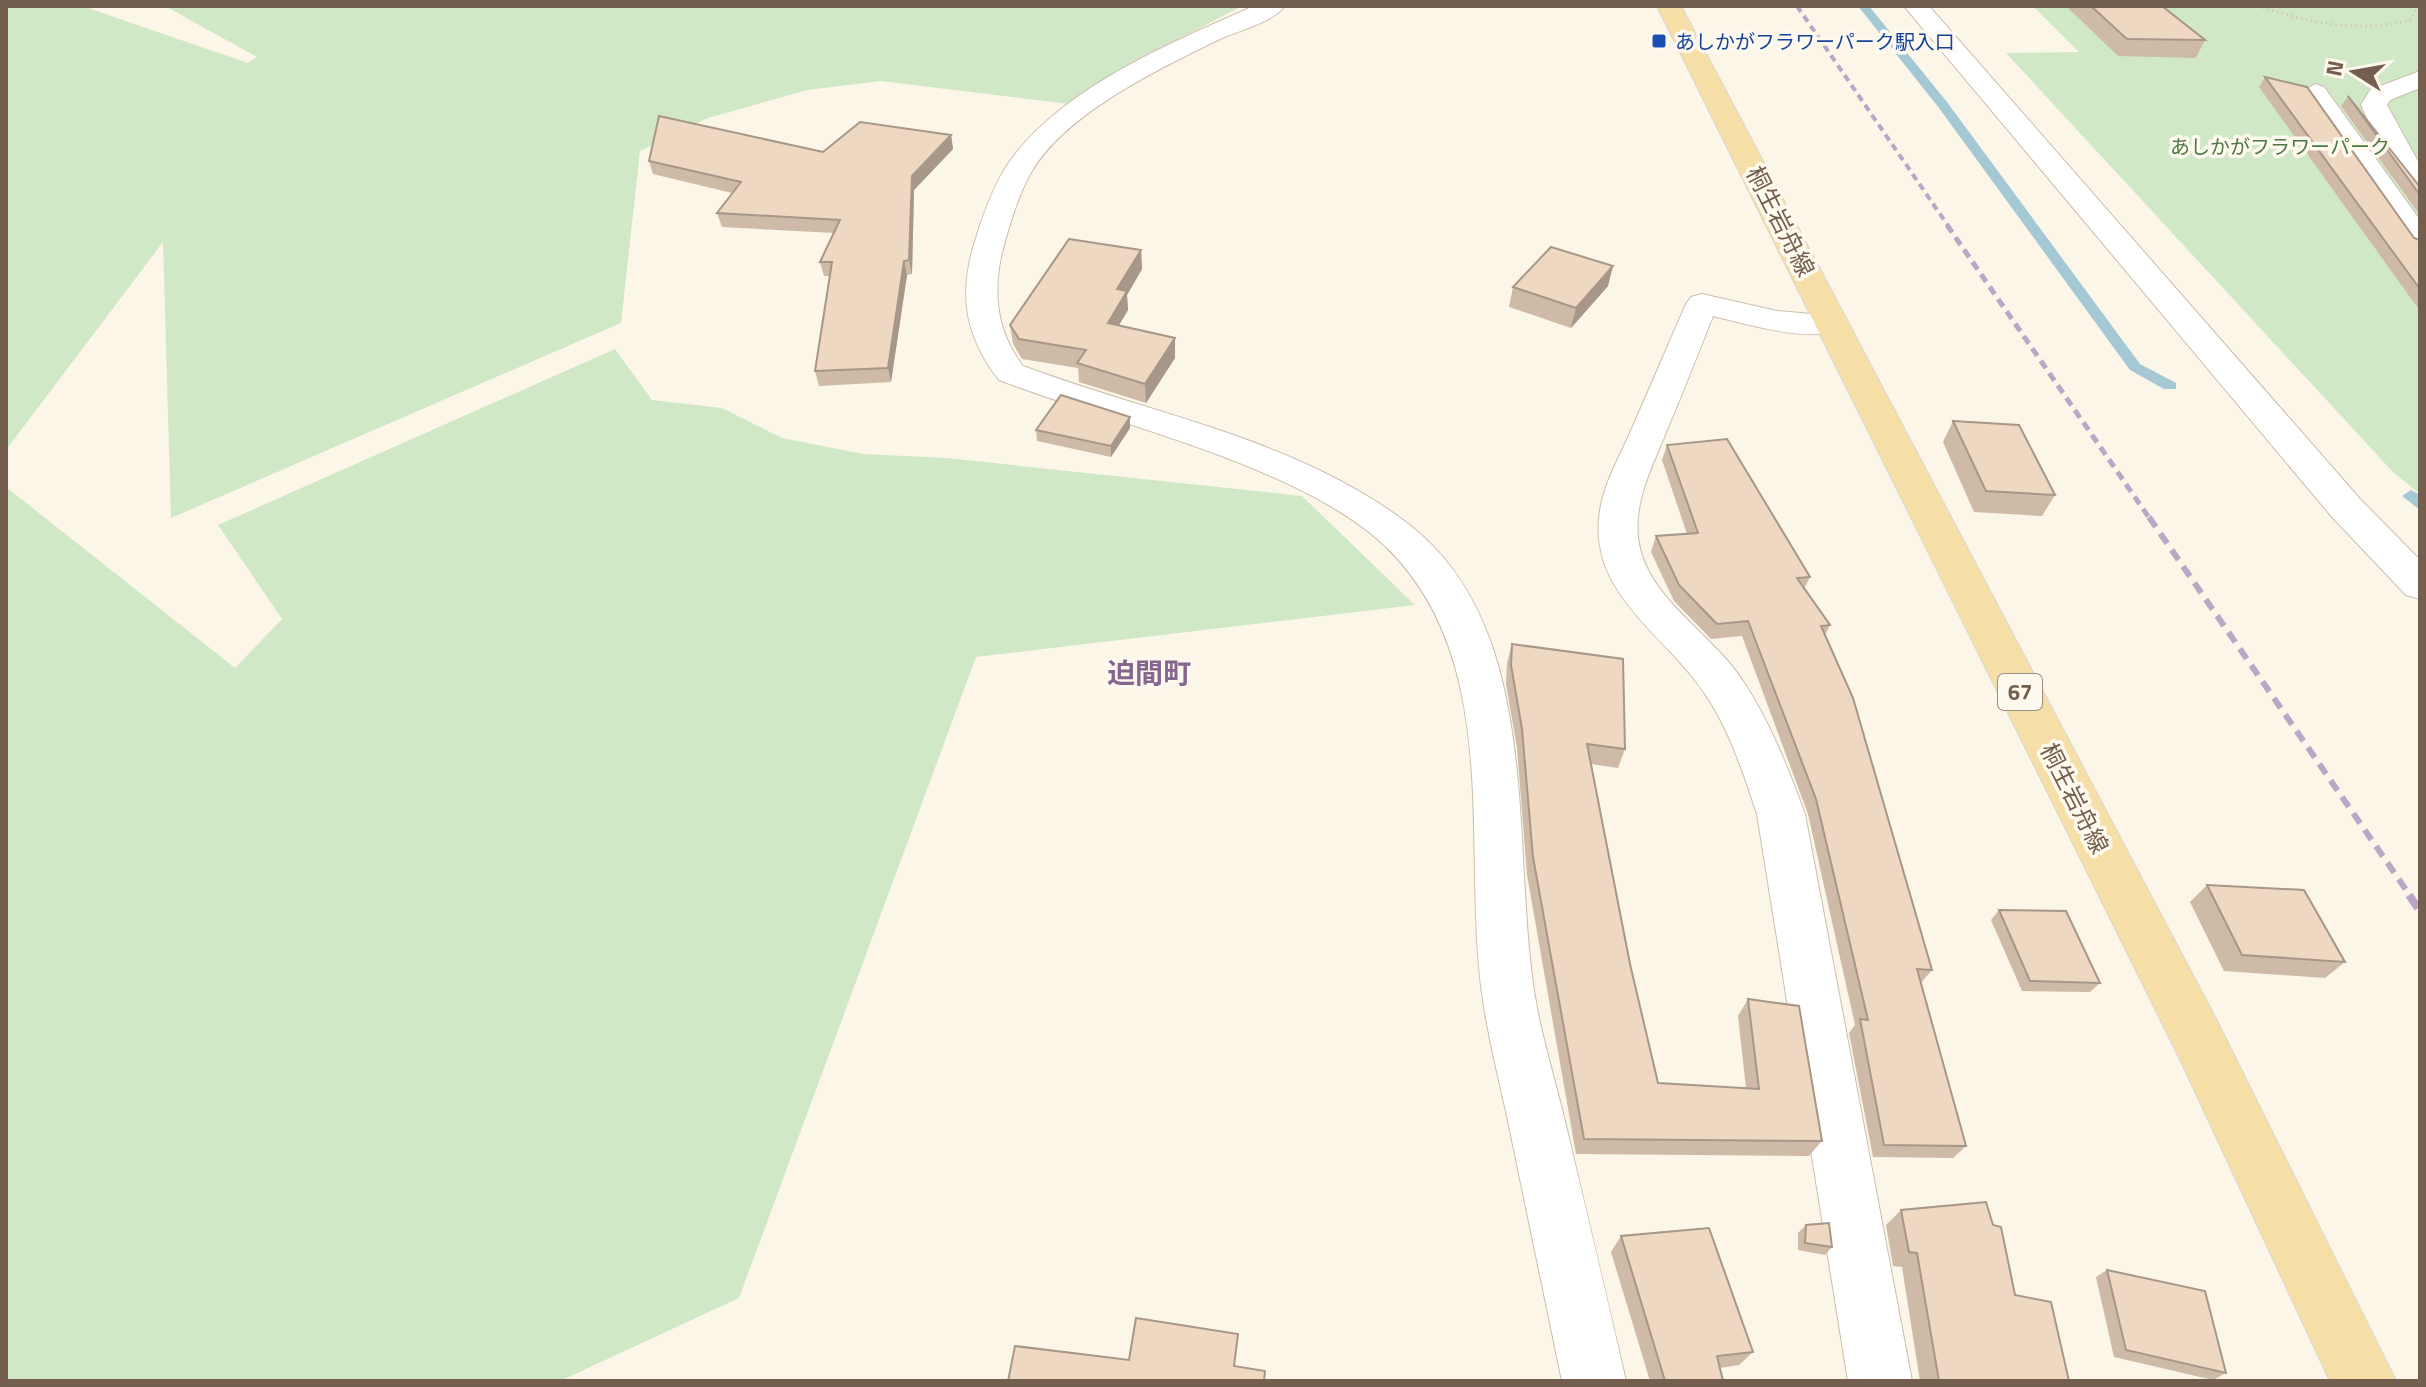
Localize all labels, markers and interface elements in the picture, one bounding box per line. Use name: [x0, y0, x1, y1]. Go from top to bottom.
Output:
place label: あしかがフラワーパーク駅入口: [1675, 26, 1955, 57]
marker: あしかがフラワーパーク駅入口: [1650, 32, 1668, 50]
north arrow: [2314, 32, 2394, 112]
text: N: [2316, 57, 2353, 79]
park label: あしかがフラワーパーク: [2170, 131, 2390, 162]
street label: 桐生岩舟線: [1738, 159, 1824, 283]
district label: 迫間町: [1107, 651, 1191, 694]
road number: 67: [1998, 674, 2042, 710]
street label: 桐生岩舟線: [2032, 736, 2118, 860]

